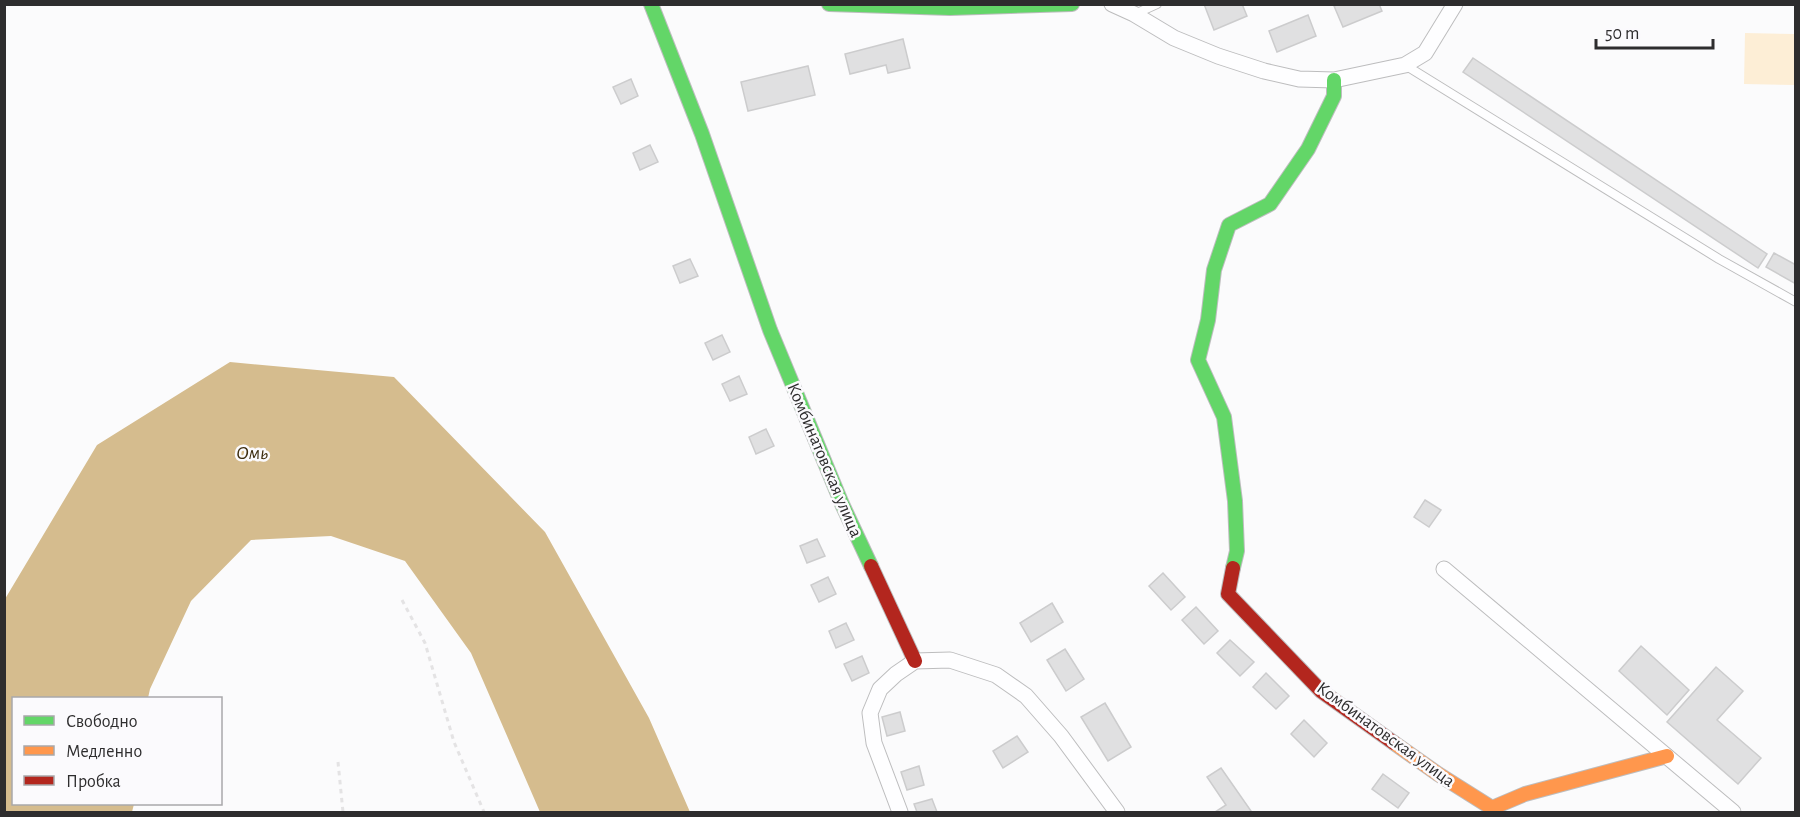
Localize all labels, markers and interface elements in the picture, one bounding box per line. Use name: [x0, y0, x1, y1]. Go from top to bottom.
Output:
scale bar: [1596, 12, 1713, 50]
text: 50 m: [1605, 25, 1639, 43]
street label: Комбинатовская улица: [783, 380, 866, 540]
water label: Омь: [236, 443, 268, 463]
street label: Комбинатовская улица: [1313, 678, 1458, 791]
legend: [12, 697, 222, 805]
text: Свободно: [66, 712, 138, 731]
text: Медленно: [66, 743, 142, 761]
text: Пробка: [66, 772, 121, 791]

